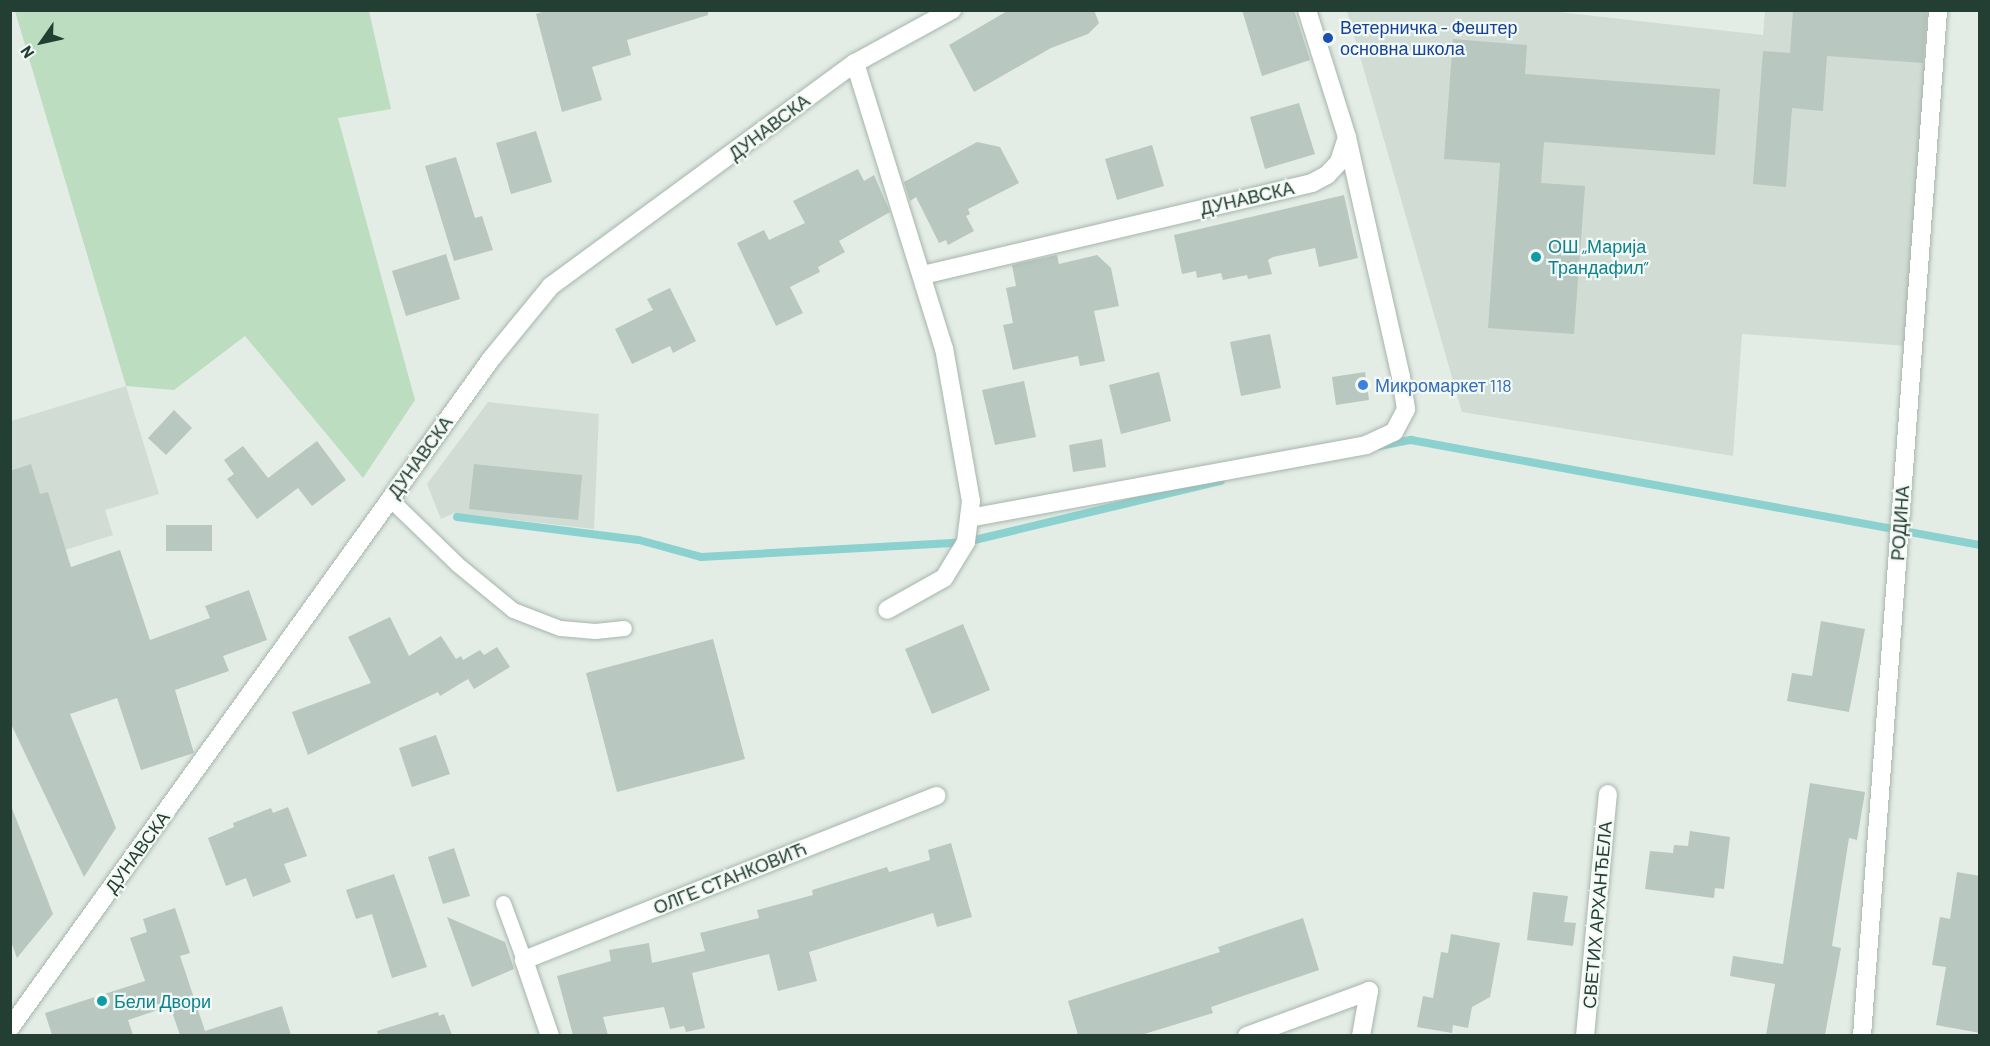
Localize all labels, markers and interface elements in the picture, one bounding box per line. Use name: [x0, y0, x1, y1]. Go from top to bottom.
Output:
north arrow: [12, 12, 72, 72]
place label: Ветерничка - Фештер основна школа: [1340, 17, 1518, 60]
marker: Ветерничка - Фештер основна школа: [1321, 31, 1335, 45]
text: N: [16, 43, 38, 62]
street label: ДУНАВСКА: [724, 90, 814, 164]
street label: ДУНАВСКА: [1198, 177, 1296, 219]
place label: ОШ „Марија Трандафил”: [1548, 236, 1649, 278]
marker: ОШ „Марија Трандафил”: [1529, 250, 1543, 264]
place label: Микромаркет 118: [1375, 374, 1512, 396]
marker: Микромаркет 118: [1356, 378, 1370, 392]
street label: ДУНАВСКА: [383, 412, 457, 502]
street label: РОДИНА: [1887, 485, 1913, 561]
street label: ДУНАВСКА: [100, 807, 174, 897]
street label: СВЕТИХ АРХАНЂЕЛА: [1578, 820, 1616, 1010]
street label: ОЛГЕ СТАНКОВИЋ: [650, 837, 810, 919]
place label: Бели Двори: [114, 990, 211, 1012]
marker: Бели Двори: [95, 994, 109, 1008]

